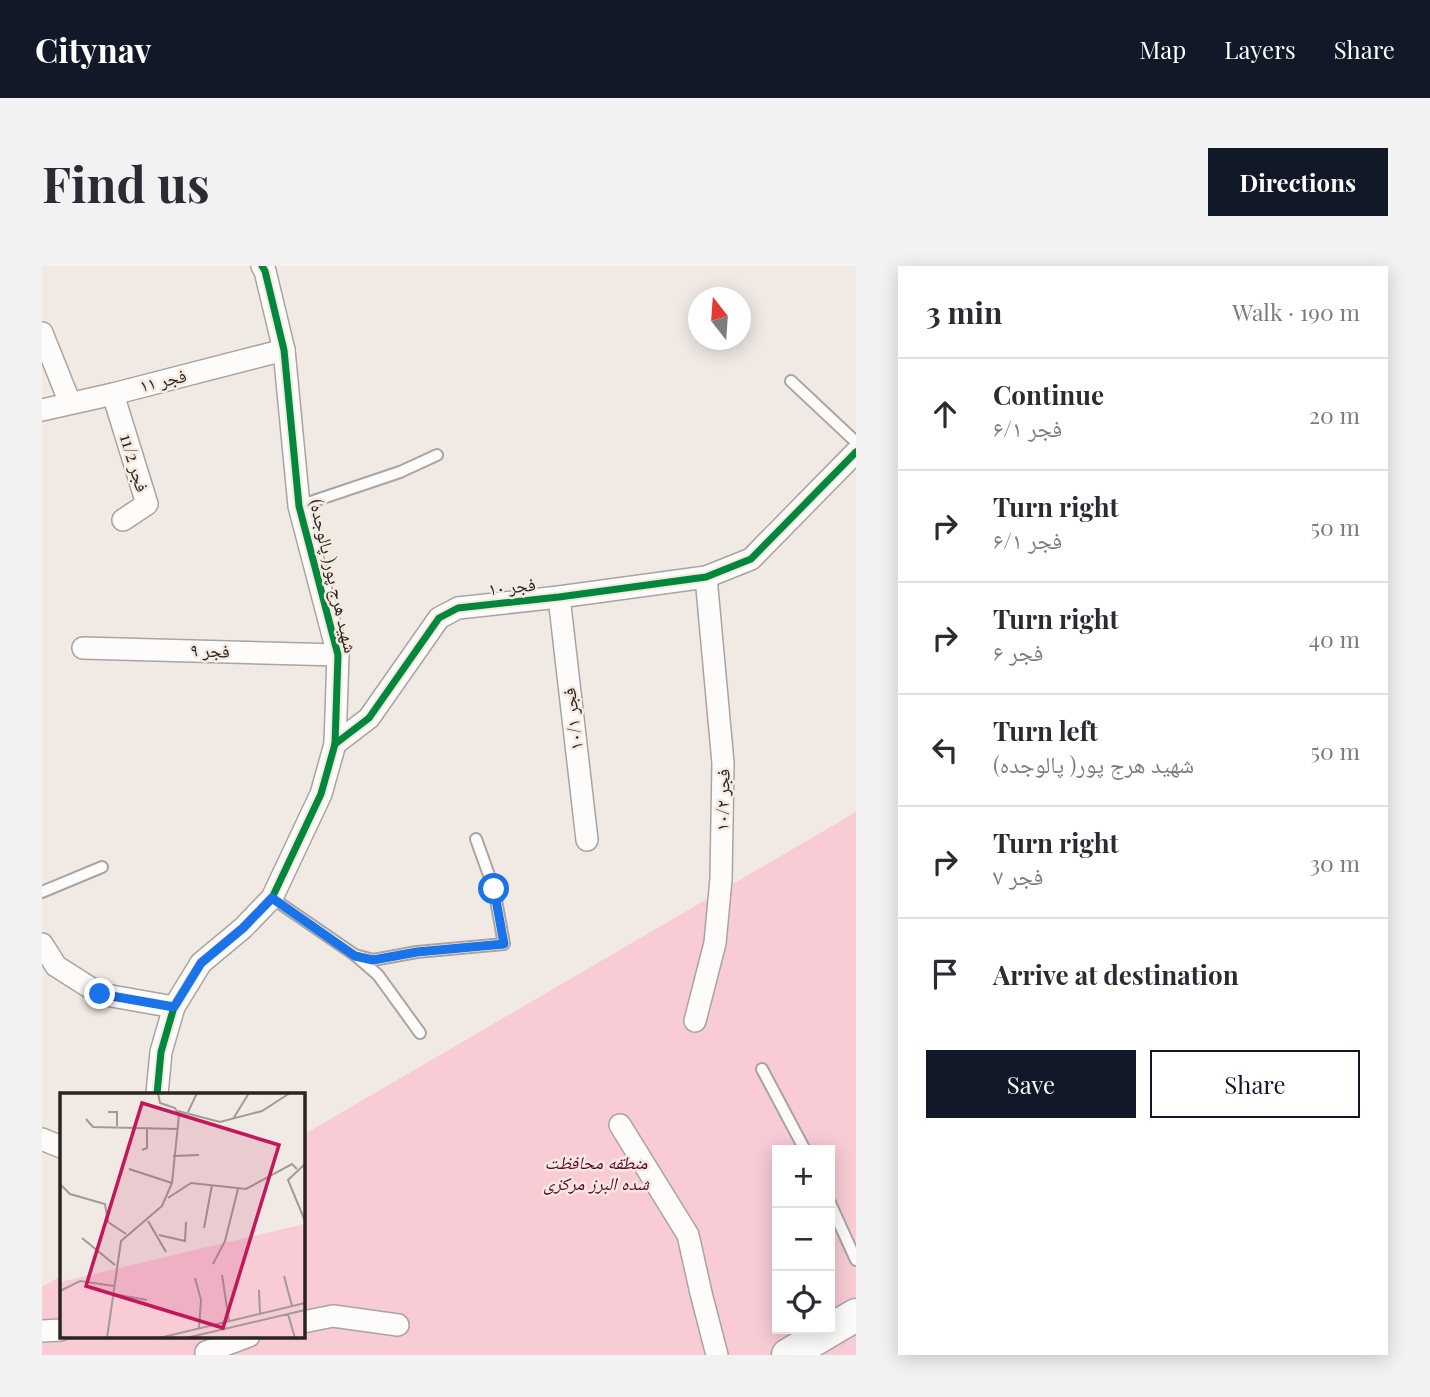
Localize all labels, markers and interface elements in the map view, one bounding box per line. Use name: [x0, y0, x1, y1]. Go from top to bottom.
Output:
text: Citynav: [35, 27, 151, 71]
text: Map: [1140, 33, 1186, 65]
text: Layers: [1224, 33, 1296, 65]
text: Share: [1334, 33, 1395, 65]
button: Directions: [1208, 148, 1388, 216]
text: Find us: [42, 150, 210, 215]
north arrow: [688, 287, 751, 350]
text: 3 min: [926, 292, 1002, 332]
text: Walk · 190 m: [1232, 296, 1360, 327]
street label: فجر ۱۱: [137, 363, 189, 397]
text: Continue: [993, 377, 1104, 412]
icon: ahead: [926, 395, 964, 433]
text: 20 m: [1309, 399, 1360, 430]
text: فجر ۶/۱: [993, 412, 1062, 443]
street label: فجر 11/2: [115, 431, 155, 495]
text: Turn right: [993, 489, 1119, 524]
street label: شهید هرج پور( پالوجده): [304, 496, 363, 655]
icon: right: [926, 507, 964, 545]
text: 50 m: [1311, 511, 1360, 542]
text: فجر ۶/۱: [993, 524, 1062, 555]
street label: فجر ۱۰: [487, 572, 537, 600]
text: Turn right: [993, 601, 1119, 636]
icon: right: [926, 619, 964, 657]
text: 40 m: [1309, 623, 1360, 654]
text: فجر ۶: [993, 636, 1043, 667]
street label: فجر ۹: [190, 637, 230, 663]
street label: فجر ۱۰/۱: [556, 687, 588, 751]
text: Turn left: [993, 713, 1098, 748]
icon: left: [926, 731, 964, 769]
text: 50 m: [1311, 735, 1360, 766]
text: شهید هرج پور( پالوجده): [993, 748, 1194, 779]
street label: فجر ۱۰/۲: [709, 769, 735, 831]
text: Turn right: [993, 825, 1119, 860]
icon: right: [926, 843, 964, 881]
text: 30 m: [1310, 847, 1360, 878]
text: فجر ۷: [993, 860, 1043, 891]
route start: [478, 873, 509, 904]
icon: arrive: [926, 955, 964, 993]
text: Arrive at destination: [993, 957, 1239, 992]
route end: [84, 978, 115, 1009]
button: Save: [926, 1050, 1136, 1118]
button: Share: [1150, 1050, 1360, 1118]
inset map: [60, 1093, 304, 1338]
map controls: [772, 1145, 835, 1334]
button: +: [772, 1145, 835, 1208]
park label: منطقه محافظت شده البرز مرکزی: [543, 1150, 650, 1195]
button: −: [772, 1208, 835, 1271]
button: locate: [772, 1271, 835, 1334]

